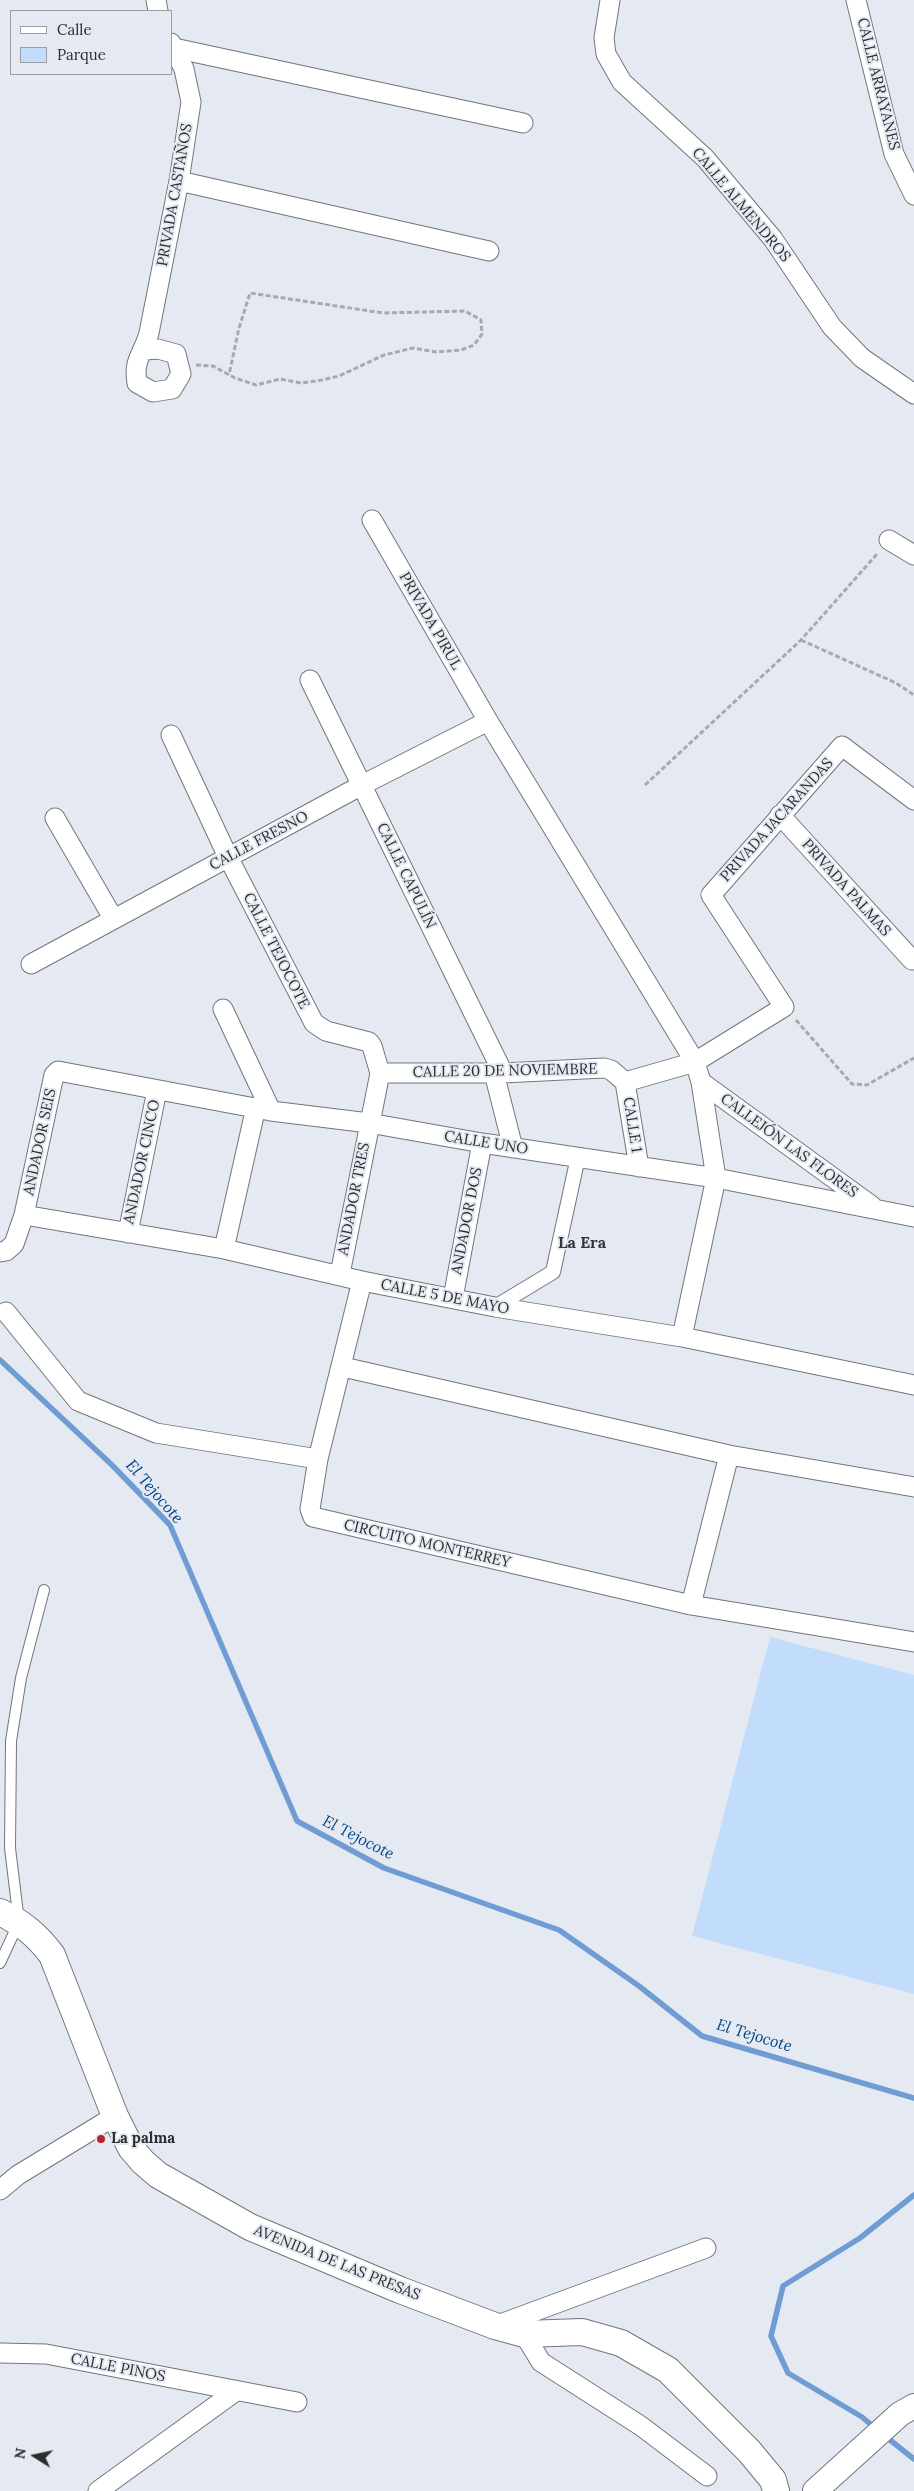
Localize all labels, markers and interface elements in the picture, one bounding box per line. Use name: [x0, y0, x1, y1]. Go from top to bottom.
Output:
legend: [10, 10, 172, 75]
street label: CALLE ARRAYANES: [853, 16, 903, 152]
text: Calle: [57, 20, 92, 39]
text: Parque: [57, 45, 106, 64]
street label: PRIVADA CASTAÑOS: [154, 122, 196, 268]
street label: CALLE ALMENDROS: [688, 144, 794, 266]
street label: PRIVADA PIRUL: [395, 569, 465, 673]
street label: PRIVADA JACARANDAS: [717, 754, 837, 886]
street label: CALLE FRESNO: [207, 807, 311, 875]
street label: CALLE CAPULÍN: [373, 820, 439, 932]
street label: PRIVADA PALMAS: [798, 836, 894, 940]
street label: CALLE TEJOCOTE: [239, 890, 313, 1012]
street label: CALLE 20 DE NOVIEMBRE: [412, 1060, 598, 1082]
street label: ANDADOR SEIS: [20, 1087, 60, 1197]
street label: CALLEJÓN LAS FLORES: [717, 1090, 861, 1202]
street label: CALLE 1: [619, 1096, 645, 1154]
street label: ANDADOR CINCO: [120, 1098, 164, 1226]
street label: CALLE UNO: [443, 1127, 529, 1159]
street label: ANDADOR TRES: [334, 1141, 374, 1257]
street label: ANDADOR DOS: [448, 1166, 486, 1276]
district label: La Era: [558, 1233, 606, 1253]
street label: CALLE 5 DE MAYO: [379, 1276, 511, 1318]
water label: El Tejocote: [121, 1456, 187, 1528]
street label: CIRCUITO MONTERREY: [342, 1516, 512, 1572]
water label: El Tejocote: [319, 1812, 397, 1864]
water label: El Tejocote: [714, 2015, 794, 2057]
place label: La palma: [111, 2130, 175, 2148]
marker: La palma: [95, 2133, 107, 2145]
street label: AVENIDA DE LAS PRESAS: [251, 2221, 423, 2305]
street label: CALLE PINOS: [69, 2350, 167, 2386]
north arrow: [10, 2431, 60, 2481]
text: N: [10, 2447, 30, 2460]

